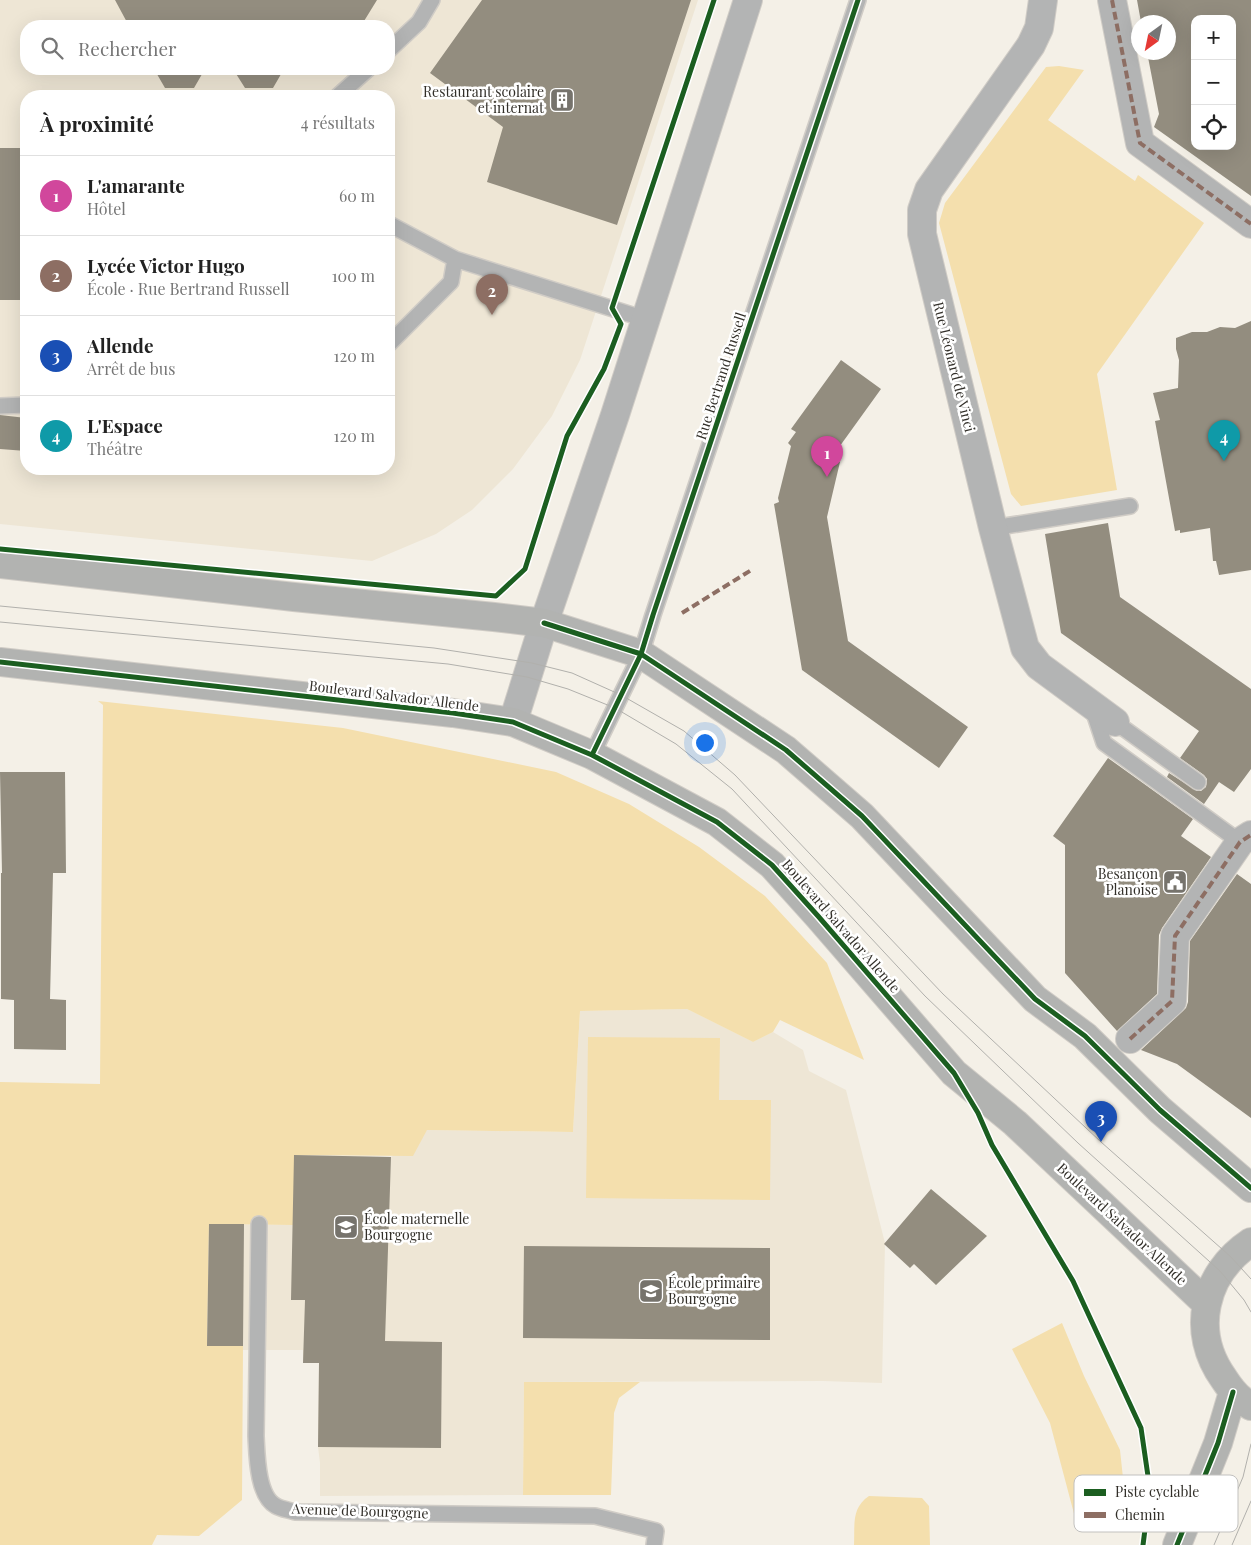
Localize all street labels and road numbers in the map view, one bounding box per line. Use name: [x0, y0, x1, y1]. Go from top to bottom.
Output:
street label: Rue Léonard de Vinci: [929, 300, 980, 434]
street label: Rue Bertrand Russell: [691, 310, 750, 442]
street label: Boulevard Salvador Allende: [308, 676, 480, 715]
street label: Boulevard Salvador Allende: [778, 855, 905, 996]
street label: Boulevard Salvador Allende: [1053, 1158, 1191, 1289]
street label: Avenue de Bourgogne: [290, 1499, 429, 1522]

